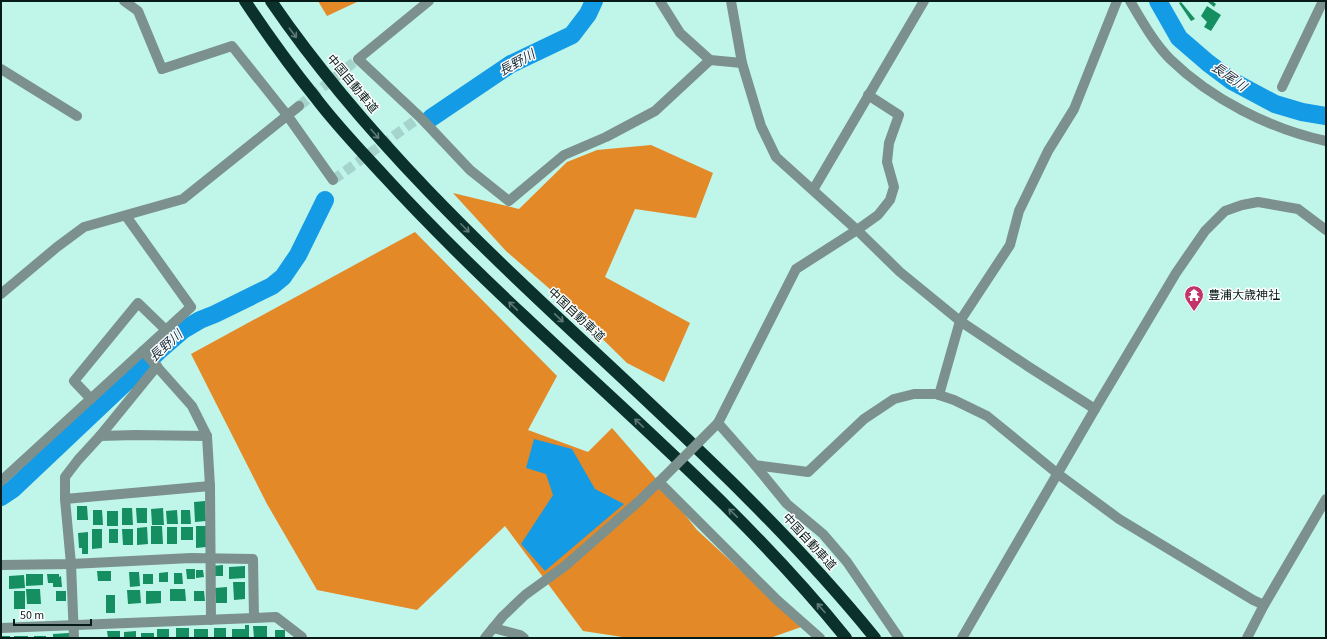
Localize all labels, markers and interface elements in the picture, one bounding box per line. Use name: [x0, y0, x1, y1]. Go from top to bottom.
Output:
one-way arrow: [289, 27, 297, 38]
water label: 長野川: [496, 45, 540, 80]
street label: 中国自動車道: [322, 51, 382, 117]
water label: 長尾川: [1208, 58, 1252, 97]
one-way arrow: [371, 128, 380, 139]
one-way arrow: [460, 223, 470, 233]
street label: 中国自動車道: [544, 284, 608, 346]
temple icon: 豊浦大歳神社: [1183, 284, 1205, 312]
place label: 豊浦大歳神社: [1208, 287, 1280, 304]
one-way arrow: [508, 301, 518, 311]
one-way arrow: [553, 313, 563, 322]
water label: 長野川: [145, 325, 188, 366]
one-way arrow: [634, 418, 644, 427]
one-way arrow: [728, 508, 738, 518]
street label: 中国自動車道: [778, 510, 840, 574]
scale bar: [14, 601, 91, 627]
one-way arrow: [817, 604, 826, 614]
text: 50 m: [20, 607, 44, 624]

